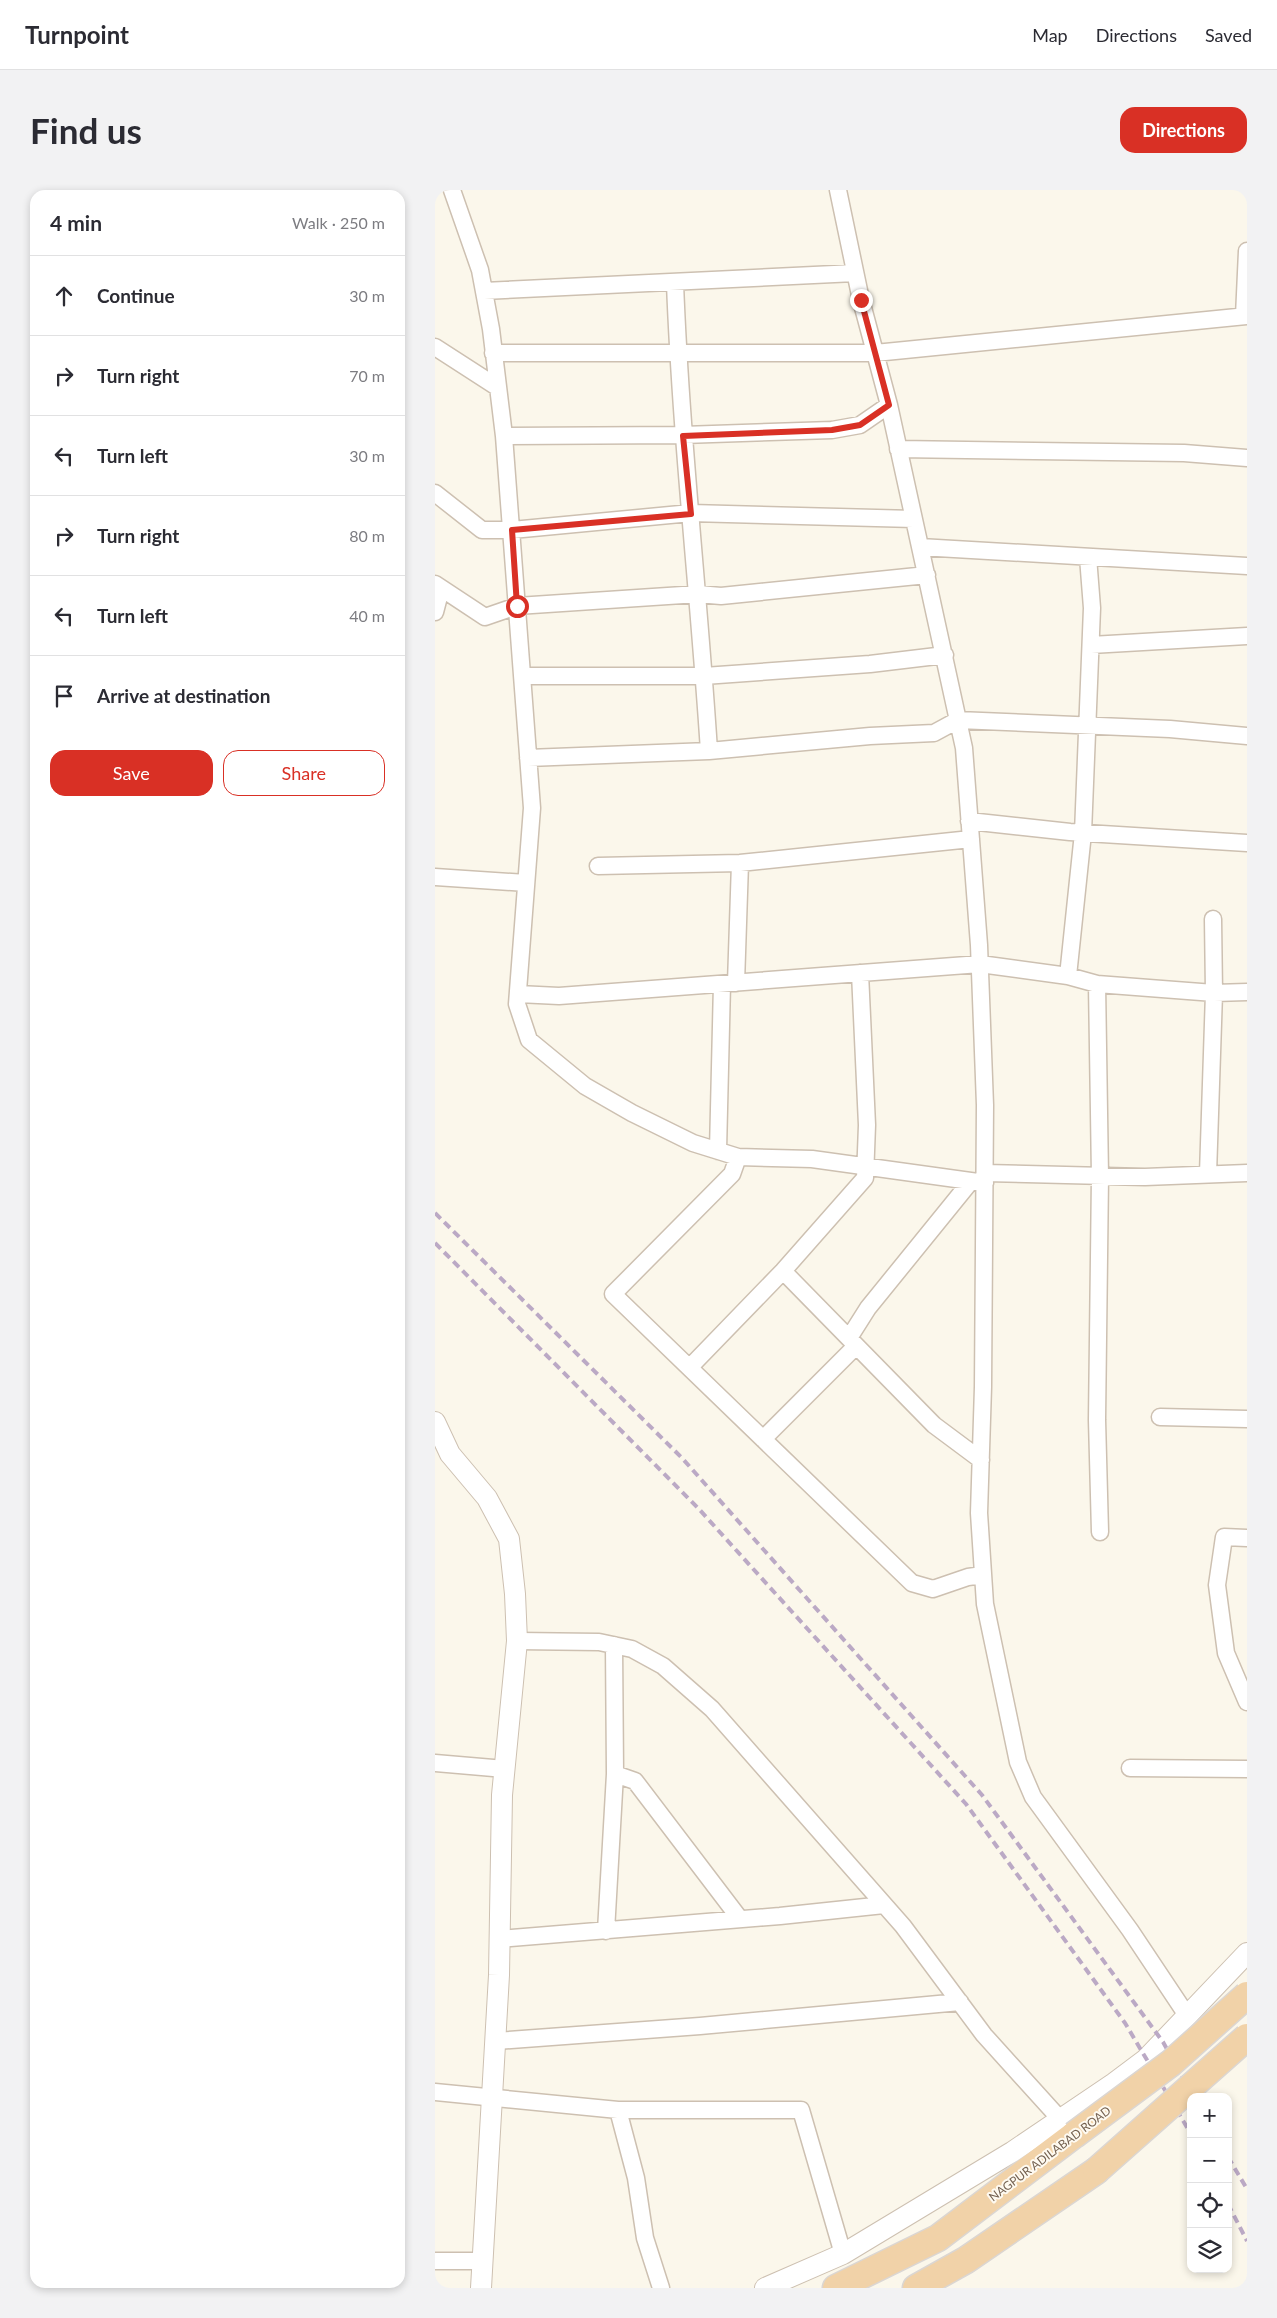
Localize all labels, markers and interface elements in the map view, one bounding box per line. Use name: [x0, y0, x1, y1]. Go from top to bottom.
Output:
text: Turnpoint: [25, 20, 129, 49]
text: Map: [1032, 24, 1068, 46]
text: Directions: [1096, 24, 1177, 46]
text: Saved: [1205, 24, 1252, 46]
button: Directions: [1120, 107, 1247, 153]
text: Find us: [30, 109, 142, 151]
text: 4 min: [50, 210, 102, 235]
text: Walk · 250 m: [292, 213, 385, 232]
icon: ahead: [50, 282, 78, 310]
text: Continue: [97, 284, 175, 307]
text: 30 m: [349, 286, 385, 305]
route end: [850, 289, 873, 312]
icon: right: [50, 362, 78, 390]
text: Turn right: [97, 364, 179, 387]
text: 70 m: [349, 366, 385, 385]
icon: left: [50, 442, 78, 470]
text: Turn left: [97, 444, 168, 467]
text: 30 m: [349, 446, 385, 465]
icon: right: [50, 522, 78, 550]
text: Turn right: [97, 524, 179, 547]
text: 80 m: [349, 526, 385, 545]
route start: [506, 595, 529, 618]
icon: left: [50, 602, 78, 630]
text: Turn left: [97, 604, 168, 627]
text: 40 m: [349, 606, 385, 625]
icon: arrive: [50, 682, 78, 710]
text: Arrive at destination: [97, 684, 270, 707]
button: Save: [50, 750, 213, 796]
button: Share: [223, 750, 385, 796]
map controls: [1187, 2093, 1232, 2273]
button: +: [1187, 2093, 1232, 2138]
street label: NAGPUR ADILABAD ROAD: [986, 2103, 1114, 2204]
button: −: [1187, 2138, 1232, 2183]
button: locate: [1187, 2183, 1232, 2228]
button: layers: [1187, 2228, 1232, 2273]

